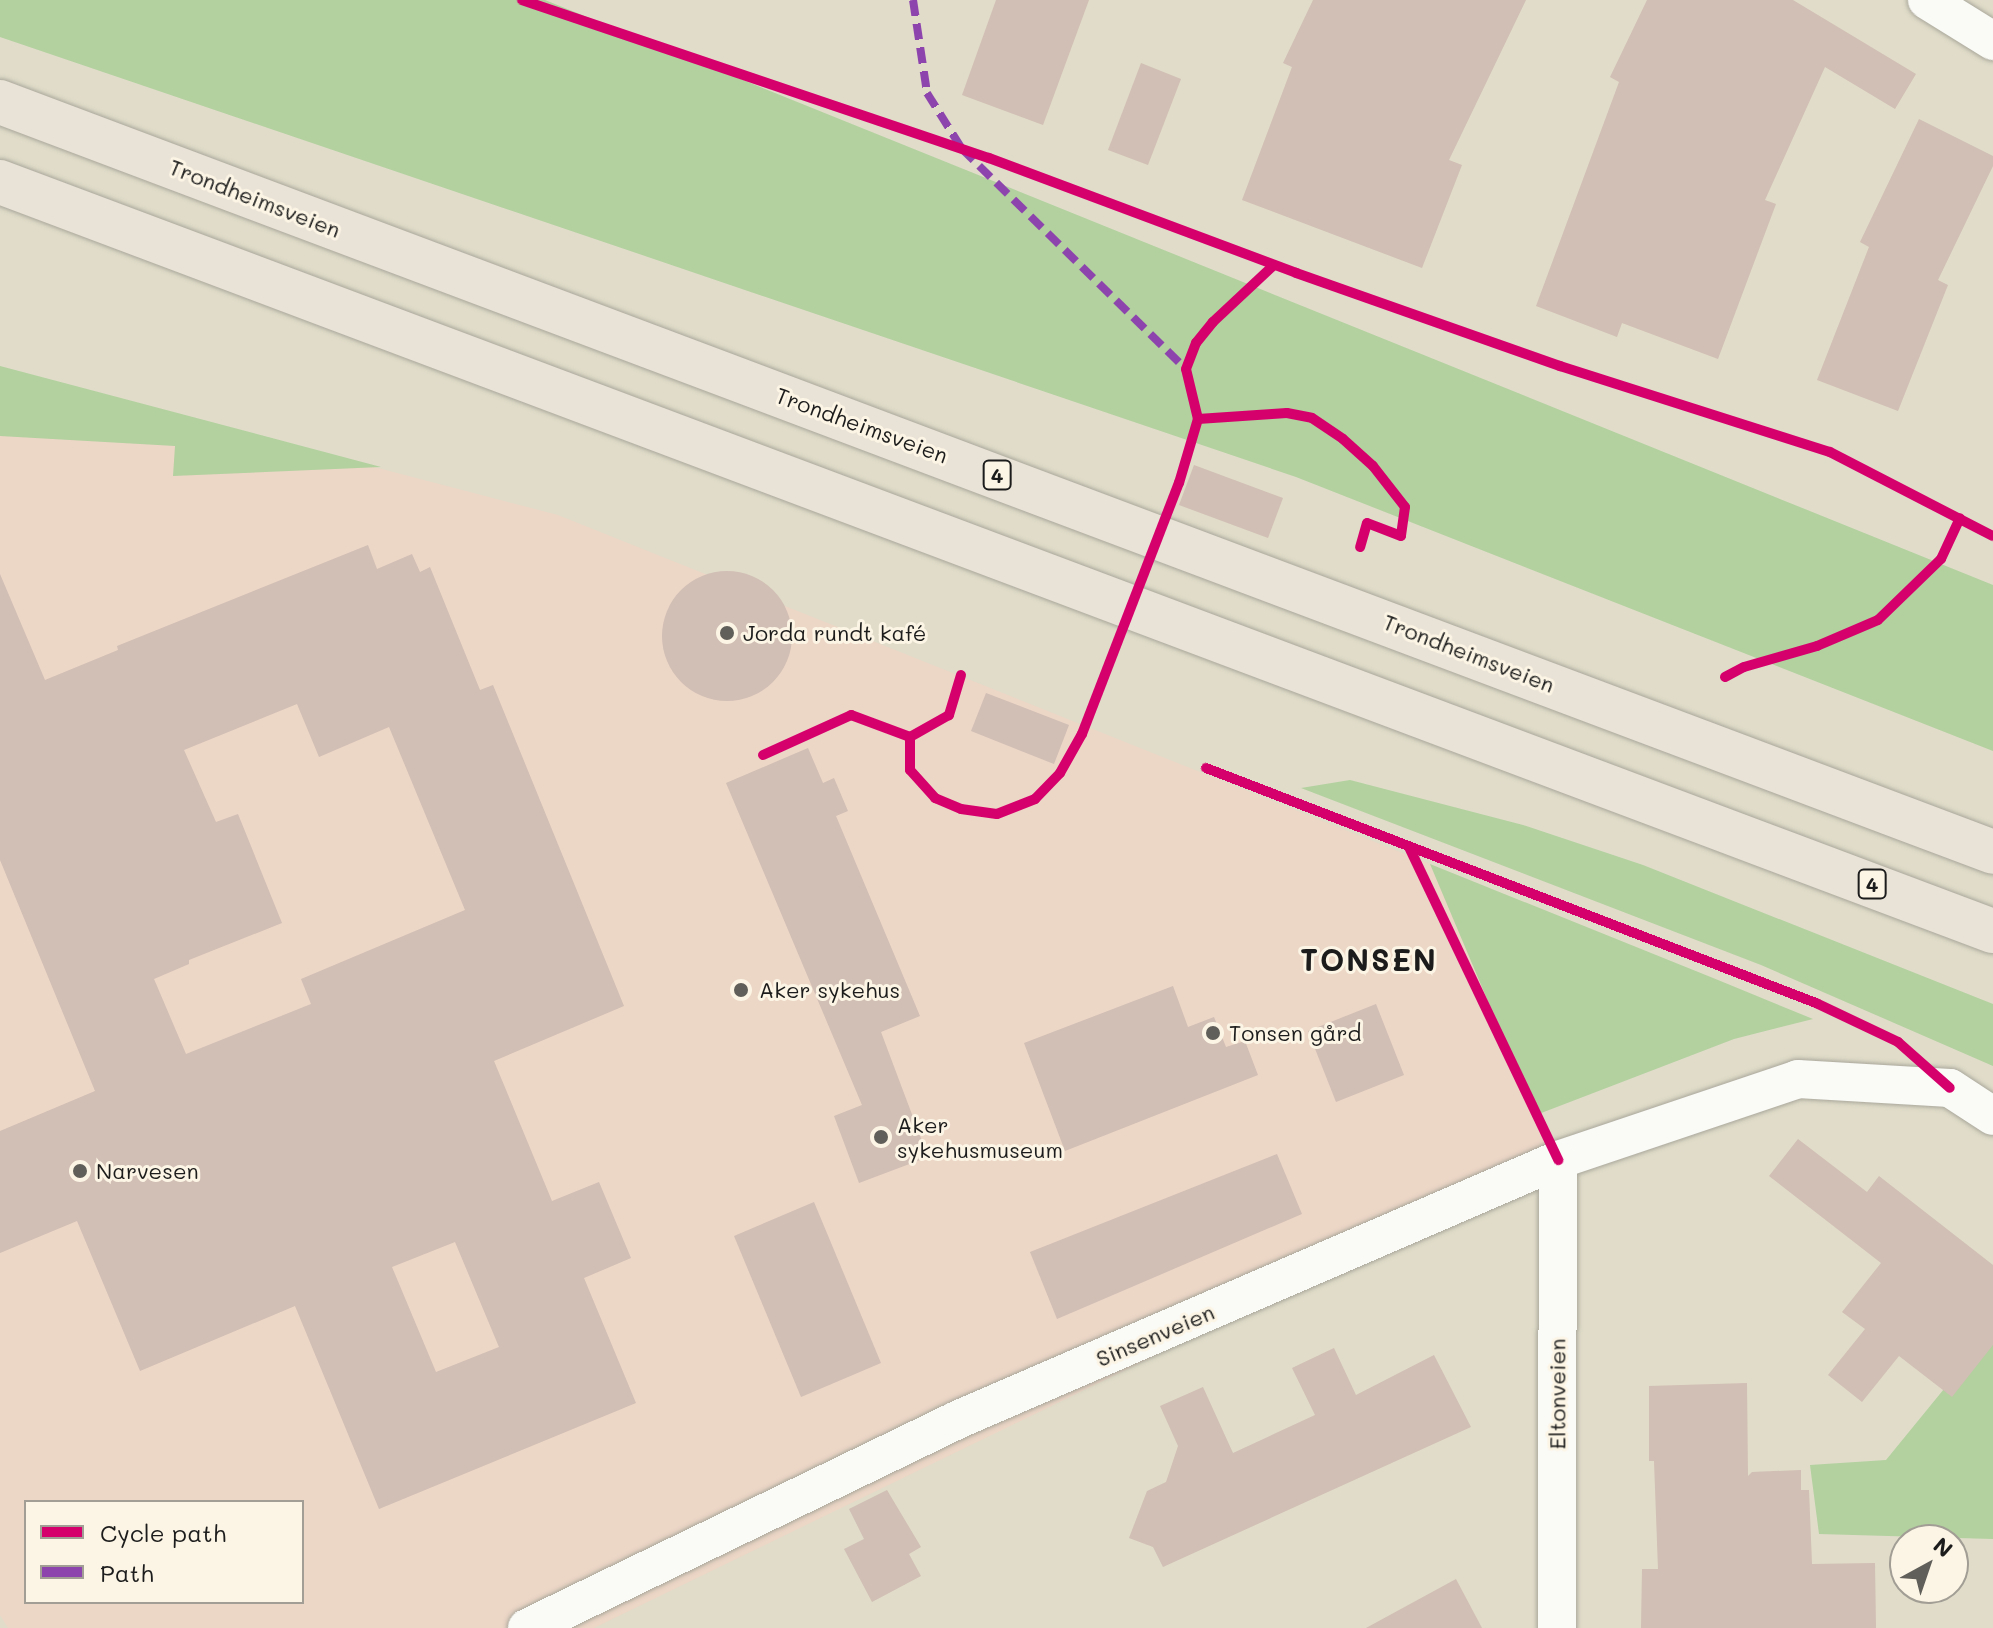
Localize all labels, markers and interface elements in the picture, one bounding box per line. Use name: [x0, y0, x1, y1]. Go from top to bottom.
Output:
street label: Trondheimsveien: [166, 153, 344, 243]
street label: Trondheimsveien: [772, 382, 952, 468]
road number: 4: [981, 459, 1013, 491]
street label: Trondheimsveien: [1380, 608, 1558, 698]
place label: Jorda rundt kafé: [743, 620, 926, 646]
marker: Jorda rundt kafé: [718, 624, 736, 642]
road number: 4: [1856, 868, 1888, 900]
district label: TONSEN: [1300, 941, 1438, 977]
place label: Aker sykehus: [759, 977, 900, 1003]
marker: Aker sykehus: [730, 979, 752, 1001]
place label: Tonsen gård: [1229, 1020, 1361, 1046]
marker: Tonsen gård: [1204, 1024, 1222, 1042]
place label: Aker sykehusmuseum: [897, 1111, 1063, 1162]
marker: Aker sykehusmuseum: [872, 1128, 890, 1146]
place label: Narvesen: [96, 1158, 199, 1184]
marker: Narvesen: [71, 1162, 89, 1180]
street label: Sinsenveien: [1092, 1298, 1218, 1372]
street label: Eltonveien: [1544, 1339, 1570, 1449]
legend: [24, 1500, 304, 1604]
text: Cycle path: [100, 1517, 226, 1548]
north arrow: [1889, 1524, 1969, 1604]
text: N: [1928, 1530, 1959, 1563]
text: Path: [100, 1557, 154, 1588]

